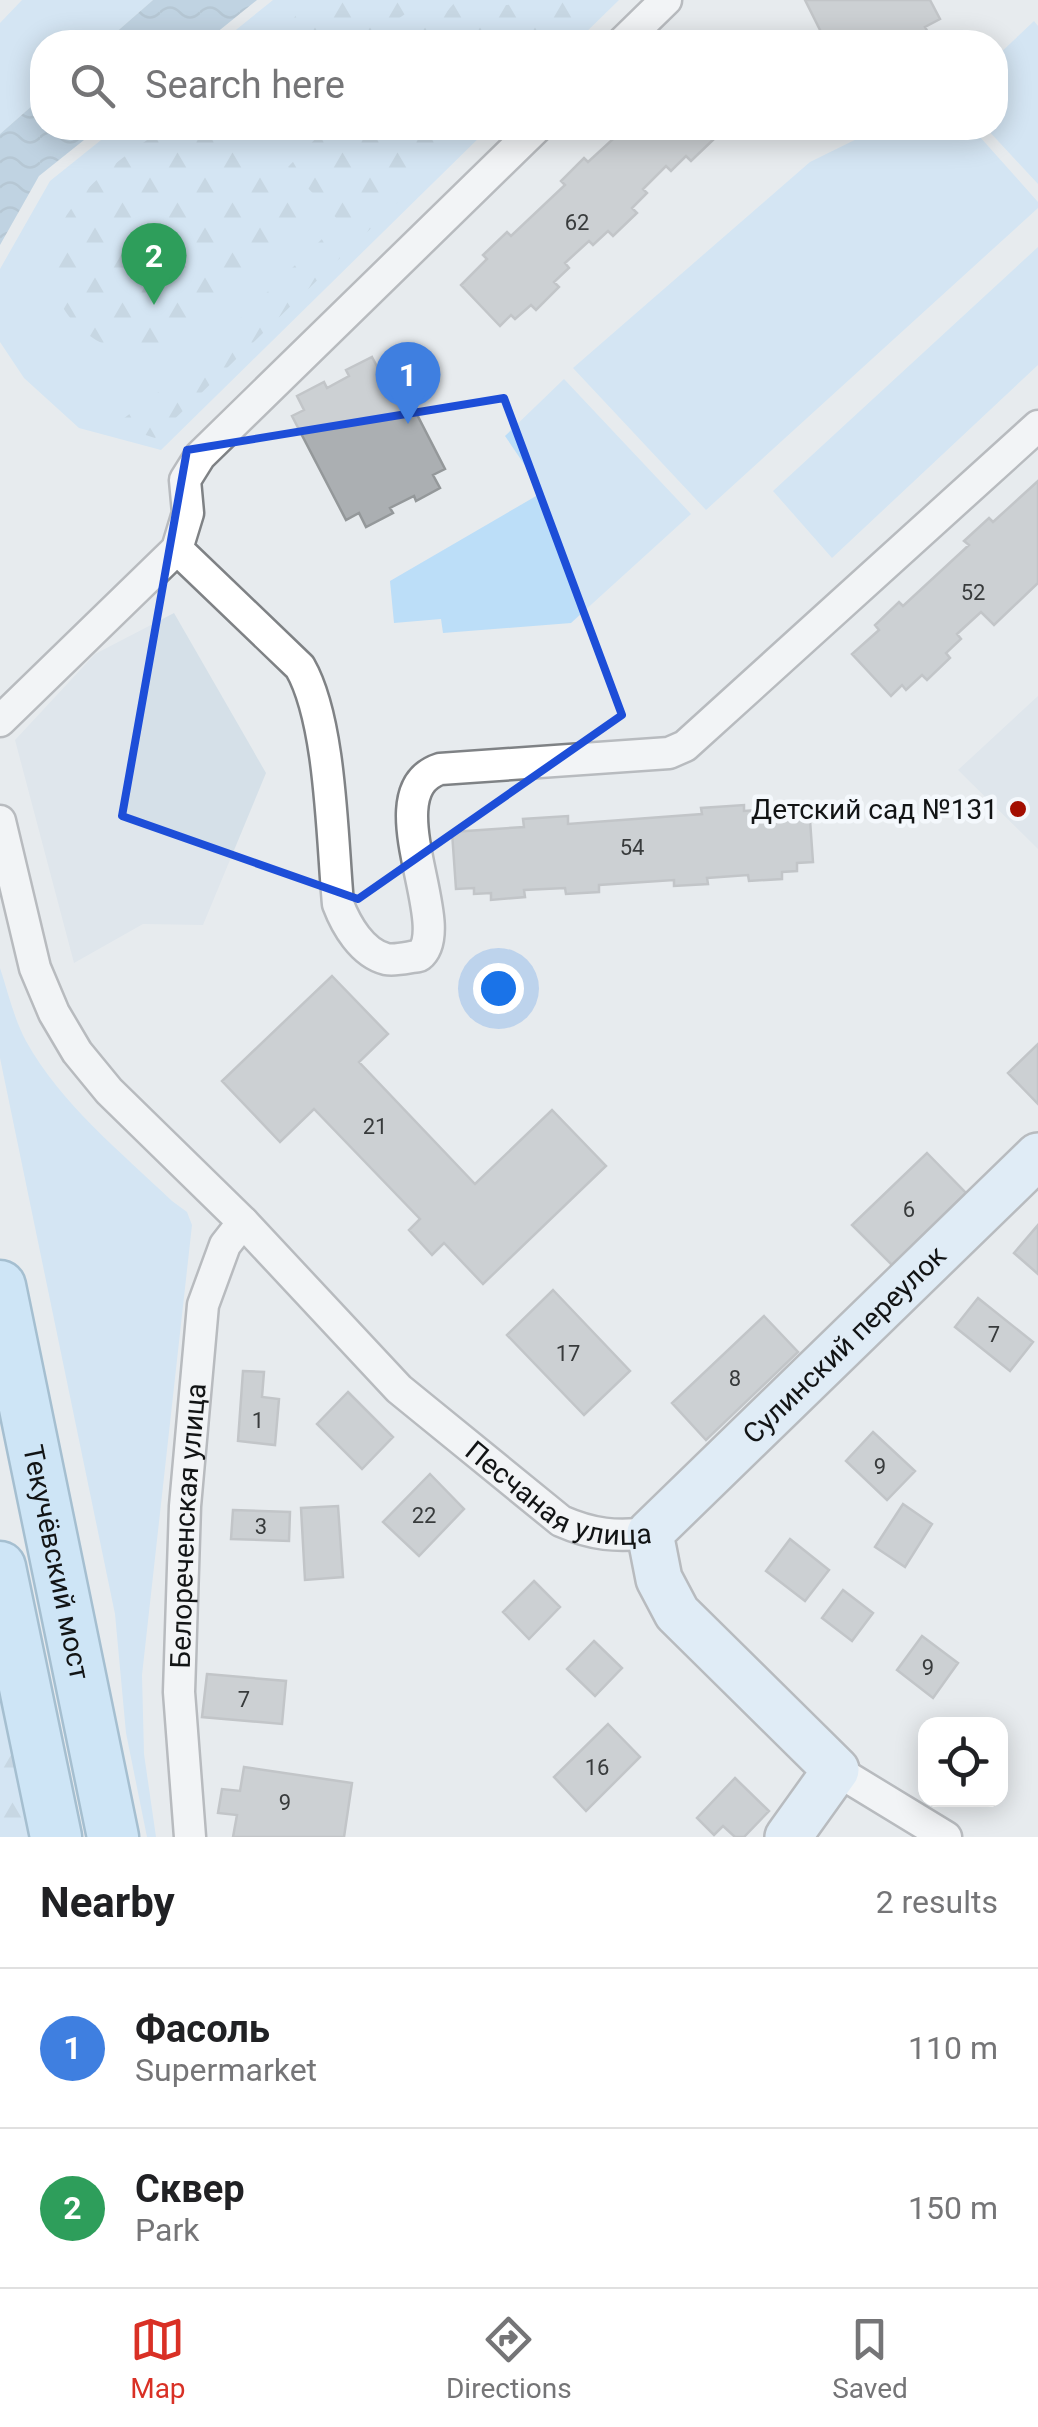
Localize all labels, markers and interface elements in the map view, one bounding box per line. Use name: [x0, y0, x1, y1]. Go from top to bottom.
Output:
search box: [30, 30, 1008, 140]
icon: search: [65, 58, 120, 113]
text: Search here: [145, 63, 345, 107]
house number: 62: [565, 210, 589, 235]
pin: 2: [122, 222, 186, 305]
pin: 1: [376, 342, 440, 424]
house number: 52: [961, 580, 985, 605]
place label: Детский сад №131: [751, 793, 998, 826]
marker: Детский сад №131: [1007, 798, 1029, 820]
house number: 54: [620, 835, 644, 860]
your location: [473, 963, 524, 1014]
house number: 21: [363, 1114, 387, 1139]
house number: 6: [903, 1197, 915, 1222]
street label: Сулинский переулок: [736, 1238, 953, 1450]
house number: 7: [988, 1322, 1000, 1347]
house number: 17: [556, 1341, 580, 1366]
house number: 8: [729, 1366, 741, 1391]
street label: Белореченская улица: [163, 1382, 212, 1669]
house number: 1: [252, 1408, 264, 1433]
street label: Песчаная улица: [459, 1434, 653, 1551]
street label: Текучёвский мост: [17, 1442, 97, 1682]
house number: 9: [874, 1454, 886, 1479]
house number: 22: [412, 1503, 436, 1528]
house number: 3: [255, 1514, 267, 1539]
house number: 9: [922, 1655, 934, 1680]
house number: 7: [238, 1687, 250, 1712]
map controls: [918, 1717, 1008, 1807]
button: locate: [918, 1717, 1008, 1807]
house number: 16: [585, 1755, 609, 1780]
house number: 9: [279, 1790, 291, 1815]
text: Nearby: [40, 1878, 175, 1927]
text: 2 results: [876, 1883, 998, 1921]
text: Фасоль: [135, 2007, 270, 2051]
text: 1: [63, 2029, 82, 2067]
text: 110 m: [908, 2029, 998, 2067]
text: Supermarket: [135, 2051, 317, 2089]
text: Сквер: [135, 2167, 245, 2211]
text: 2: [63, 2189, 82, 2227]
text: 150 m: [908, 2189, 998, 2227]
text: Park: [135, 2211, 199, 2249]
tab: Map: [130, 2312, 186, 2405]
tab: Directions: [446, 2312, 572, 2405]
tab: Saved: [832, 2312, 908, 2405]

